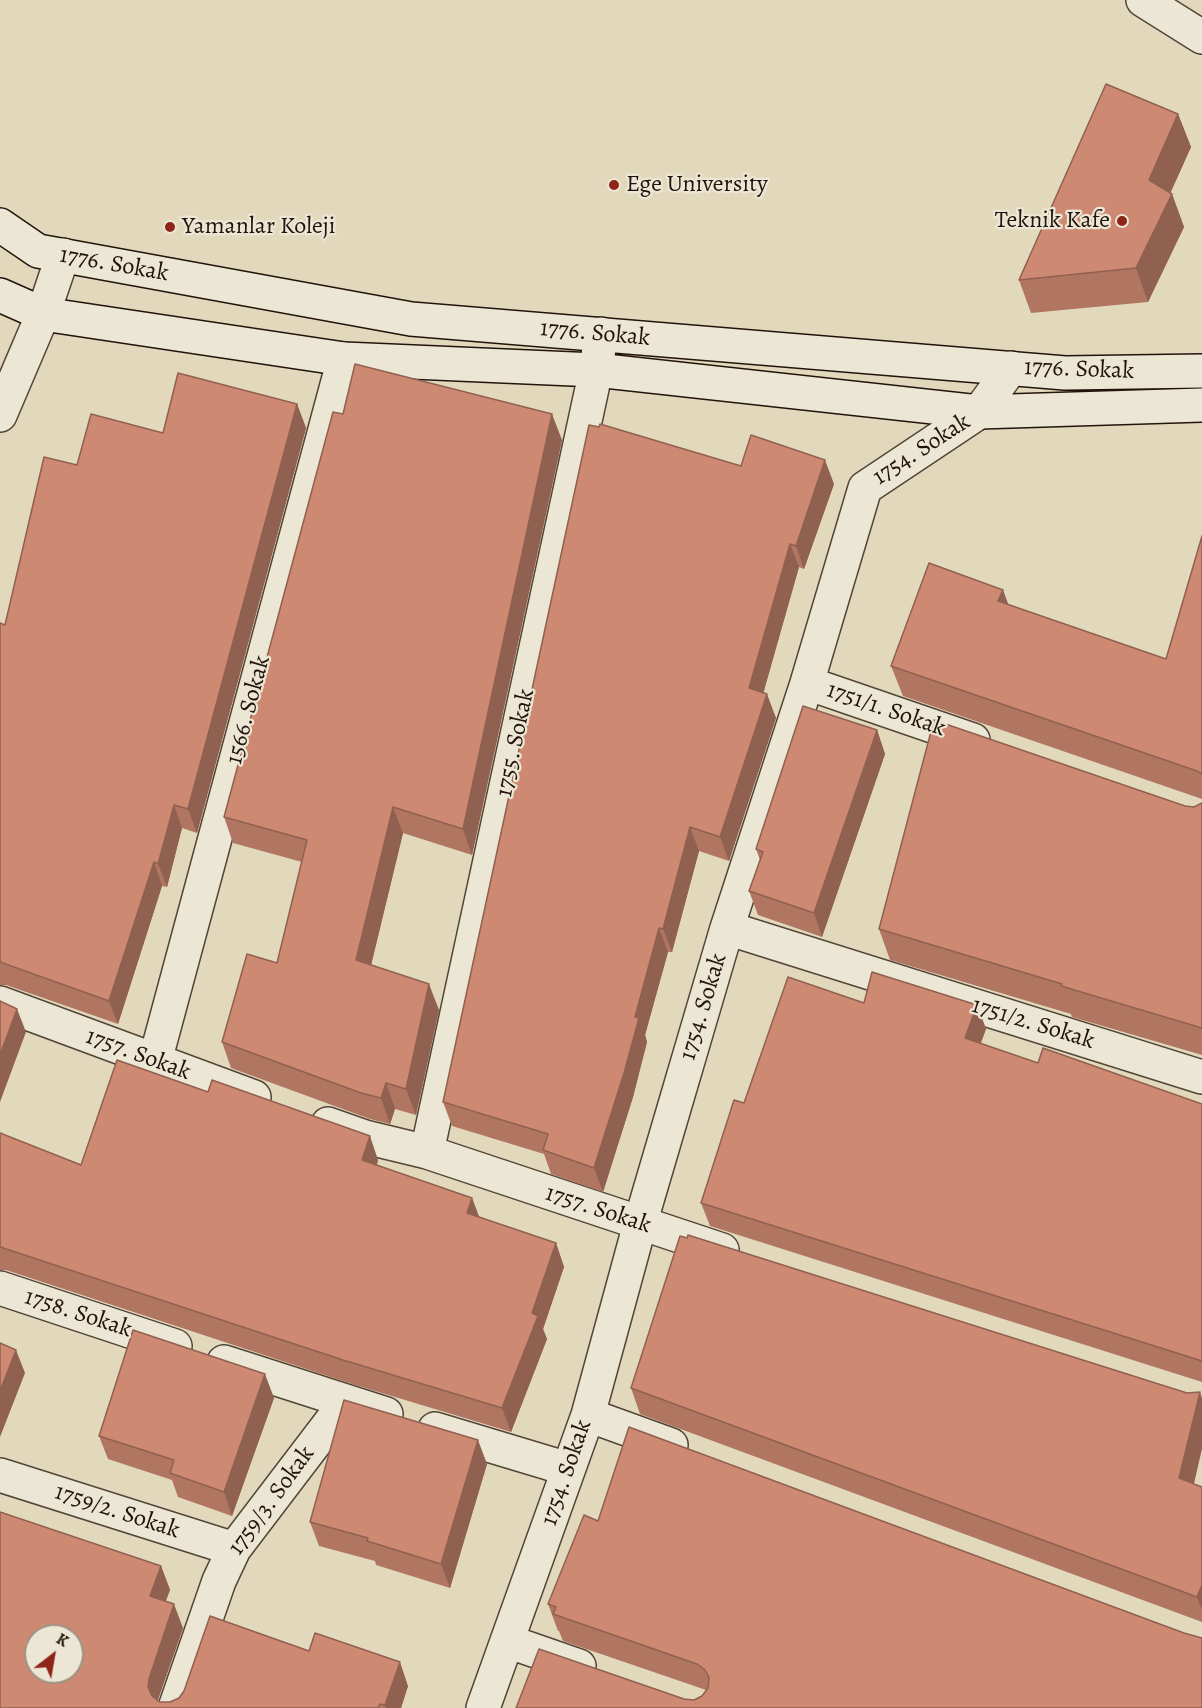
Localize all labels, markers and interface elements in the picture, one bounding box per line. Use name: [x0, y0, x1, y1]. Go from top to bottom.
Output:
place label: Ege University: [626, 171, 768, 199]
marker: Ege University: [607, 178, 621, 192]
place label: Teknik Kafe: [995, 207, 1110, 235]
place label: Yamanlar Koleji: [182, 213, 336, 241]
marker: Teknik Kafe: [1115, 214, 1129, 228]
marker: Yamanlar Koleji: [163, 220, 177, 234]
street label: 1776. Sokak: [57, 241, 171, 289]
street label: 1776. Sokak: [539, 315, 651, 353]
street label: 1776. Sokak: [1023, 354, 1135, 386]
street label: 1754. Sokak: [868, 408, 976, 492]
street label: 1566. Sokak: [221, 652, 277, 768]
street label: 1751/1. Sokak: [823, 676, 949, 744]
street label: 1755. Sokak: [491, 686, 541, 800]
street label: 1754. Sokak: [674, 950, 734, 1064]
street label: 1751/2. Sokak: [968, 992, 1098, 1056]
street label: 1757. Sokak: [82, 1023, 194, 1087]
street label: 1757. Sokak: [541, 1179, 655, 1241]
street label: 1758. Sokak: [21, 1283, 135, 1345]
street label: 1754. Sokak: [535, 1416, 599, 1530]
street label: 1759/3. Sokak: [223, 1441, 321, 1561]
street label: 1759/2. Sokak: [51, 1478, 183, 1546]
north arrow: [24, 1624, 84, 1684]
text: K: [52, 1628, 72, 1652]

